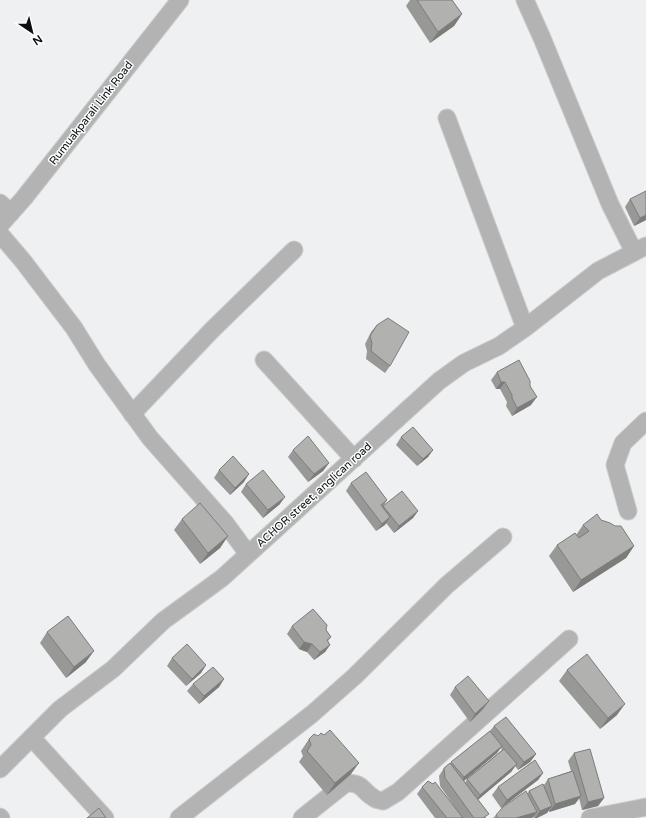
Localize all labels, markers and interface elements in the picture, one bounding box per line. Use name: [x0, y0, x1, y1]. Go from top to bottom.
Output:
north arrow: [12, 12, 52, 52]
text: N: [30, 32, 45, 48]
street label: Rumuakparali Link Road: [47, 59, 135, 167]
street label: ACHOR street, anglican road: [254, 440, 374, 550]

